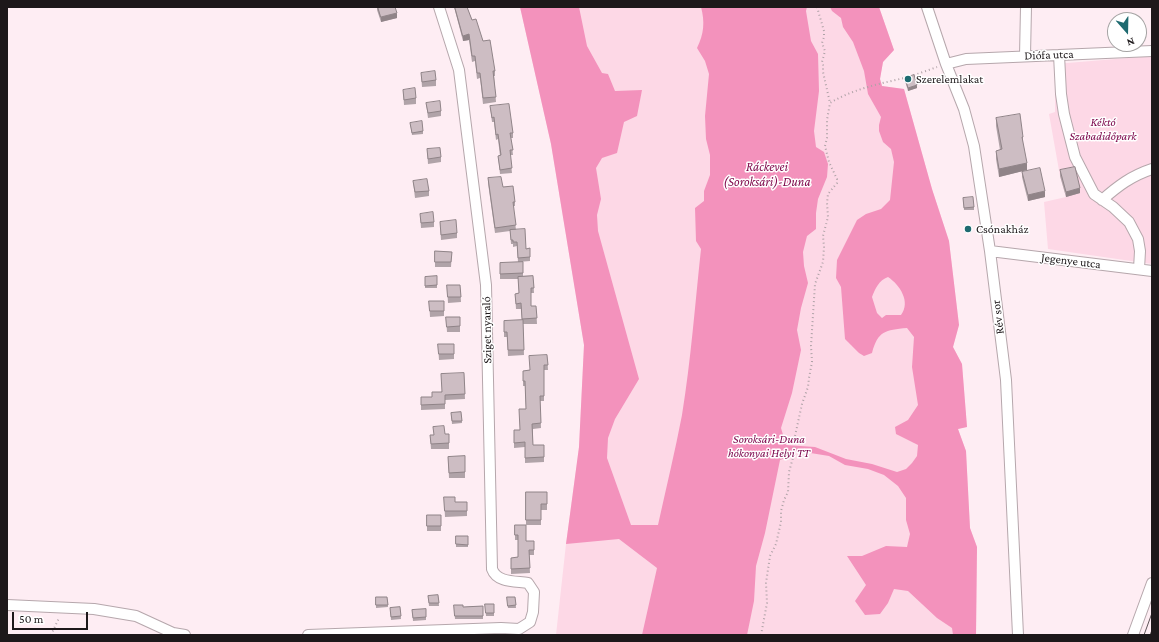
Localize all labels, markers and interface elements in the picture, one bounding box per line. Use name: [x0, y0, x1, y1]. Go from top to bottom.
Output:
north arrow: [1107, 12, 1147, 52]
text: N: [1125, 35, 1136, 49]
street label: Diófa utca: [1024, 47, 1074, 63]
place label: Szerelemlakat: [916, 72, 983, 86]
marker: Szerelemlakat: [903, 74, 913, 84]
park label: Kéktó Szabadidőpark: [1069, 115, 1137, 143]
water label: Ráckevei (Soroksári)-Duna: [723, 159, 811, 190]
place label: Csónakház: [976, 222, 1029, 236]
marker: Csónakház: [963, 224, 973, 234]
street label: Jegenye utca: [1040, 250, 1102, 272]
street label: Sziget nyaraló: [479, 296, 495, 364]
street label: Rév sor: [989, 299, 1007, 335]
park label: Soroksári-Duna hókonyai Helyi TT: [728, 432, 810, 460]
scale bar: [14, 604, 90, 630]
text: 50 m: [19, 612, 43, 626]

